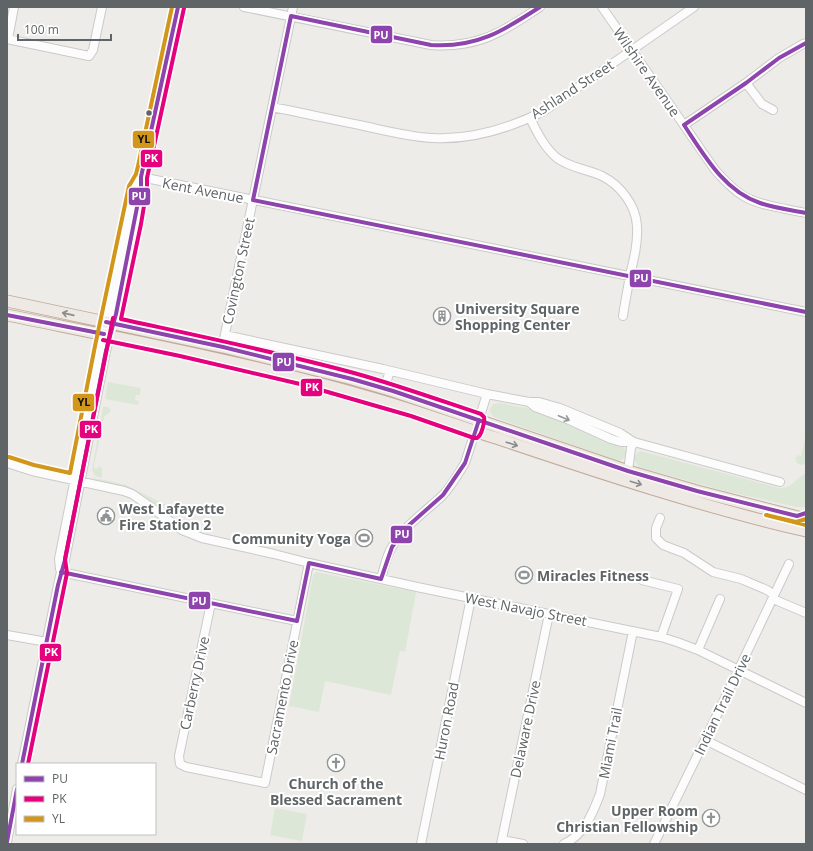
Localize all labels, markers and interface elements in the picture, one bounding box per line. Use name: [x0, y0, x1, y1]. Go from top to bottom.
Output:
scale bar: [18, 16, 111, 42]
text: 100 m: [24, 21, 59, 38]
street label: Wilshire Avenue: [609, 24, 685, 120]
line badge: PU: [370, 25, 393, 44]
text: PU: [373, 27, 389, 42]
street label: Ashland Street: [527, 55, 617, 123]
unlabelled marker: [144, 108, 154, 118]
line badge: YL: [132, 130, 155, 149]
text: YL: [137, 131, 151, 146]
line badge: PK: [140, 149, 163, 168]
text: PK: [144, 150, 159, 165]
street label: Kent Avenue: [161, 173, 245, 207]
line badge: PU: [128, 187, 151, 206]
text: PU: [131, 188, 147, 203]
street label: Covington Street: [217, 216, 259, 326]
line badge: PU: [629, 269, 652, 288]
text: PU: [633, 270, 649, 285]
place label: University Square Shopping Center: [455, 299, 579, 334]
building icon: University Square Shopping Center: [432, 306, 452, 326]
one-way arrow: [62, 309, 75, 317]
line badge: PU: [272, 352, 295, 372]
text: PU: [276, 354, 292, 369]
line badge: PK: [300, 378, 323, 397]
text: PK: [305, 379, 320, 394]
line badge: YL: [72, 393, 95, 412]
text: YL: [77, 394, 91, 409]
one-way arrow: [558, 415, 570, 422]
line badge: PK: [79, 420, 102, 439]
text: PK: [84, 421, 99, 436]
one-way arrow: [506, 441, 519, 448]
one-way arrow: [629, 480, 642, 487]
place label: West Lafayette Fire Station 2: [119, 499, 224, 534]
public building icon: West Lafayette Fire Station 2: [96, 506, 116, 526]
line badge: PU: [390, 525, 413, 544]
text: PU: [394, 526, 410, 541]
sports icon: Community Yoga: [354, 528, 374, 548]
place label: Community Yoga: [232, 529, 351, 548]
sports icon: Miracles Fitness: [514, 565, 534, 585]
place label: Miracles Fitness: [537, 566, 649, 585]
street label: West Navajo Street: [463, 588, 589, 630]
line badge: PU: [188, 591, 211, 610]
text: PU: [191, 593, 207, 608]
street label: Carberry Drive: [175, 634, 213, 731]
street label: Sacramento Drive: [262, 638, 302, 756]
line badge: PK: [39, 643, 62, 662]
text: PK: [44, 644, 59, 659]
street label: Indian Trail Drive: [689, 650, 755, 758]
street label: Delaware Drive: [505, 678, 545, 780]
street label: Huron Road: [429, 681, 463, 761]
street label: Miami Trail: [594, 706, 626, 780]
church icon: Church of the Blessed Sacrament: [326, 753, 346, 773]
legend: [16, 763, 156, 835]
text: PU: [52, 770, 68, 787]
place label: Church of the Blessed Sacrament: [270, 774, 402, 809]
text: PK: [52, 790, 67, 807]
place label: Upper Room Christian Fellowship: [556, 801, 698, 836]
church icon: Upper Room Christian Fellowship: [701, 808, 721, 828]
text: YL: [52, 810, 65, 827]

